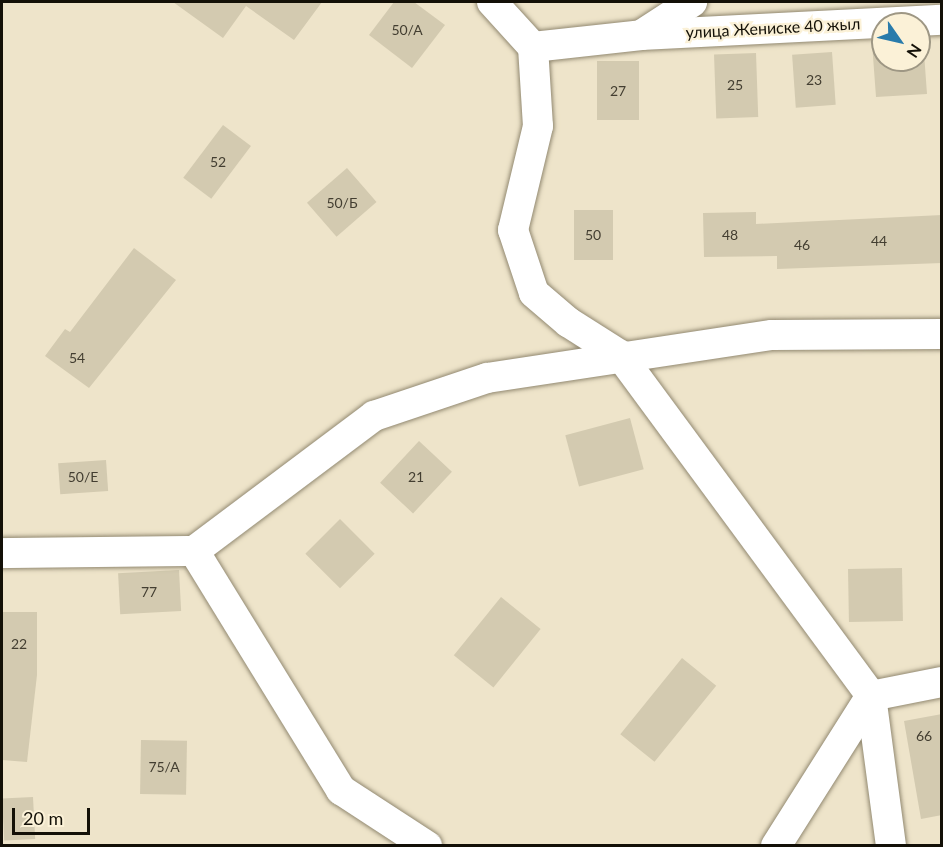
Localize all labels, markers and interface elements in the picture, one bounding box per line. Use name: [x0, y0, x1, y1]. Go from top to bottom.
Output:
north arrow: [871, 12, 931, 72]
street label: улица Жениске 40 жыл: [685, 14, 861, 42]
house number: 50/А: [391, 22, 423, 38]
text: N: [903, 41, 926, 62]
house number: 23: [806, 72, 822, 88]
house number: 25: [727, 77, 743, 93]
house number: 27: [610, 83, 626, 99]
house number: 52: [210, 154, 226, 170]
house number: 50/Б: [326, 195, 358, 211]
house number: 50: [585, 227, 601, 243]
house number: 48: [722, 227, 738, 243]
house number: 44: [871, 233, 887, 249]
house number: 46: [794, 237, 810, 253]
house number: 54: [69, 350, 85, 366]
house number: 50/Е: [68, 469, 98, 485]
house number: 21: [408, 469, 424, 485]
house number: 77: [141, 584, 157, 600]
house number: 22: [11, 636, 27, 652]
house number: 66: [916, 728, 932, 744]
house number: 75/А: [148, 759, 180, 775]
scale bar: [15, 796, 93, 834]
text: 20 m: [23, 807, 63, 829]

